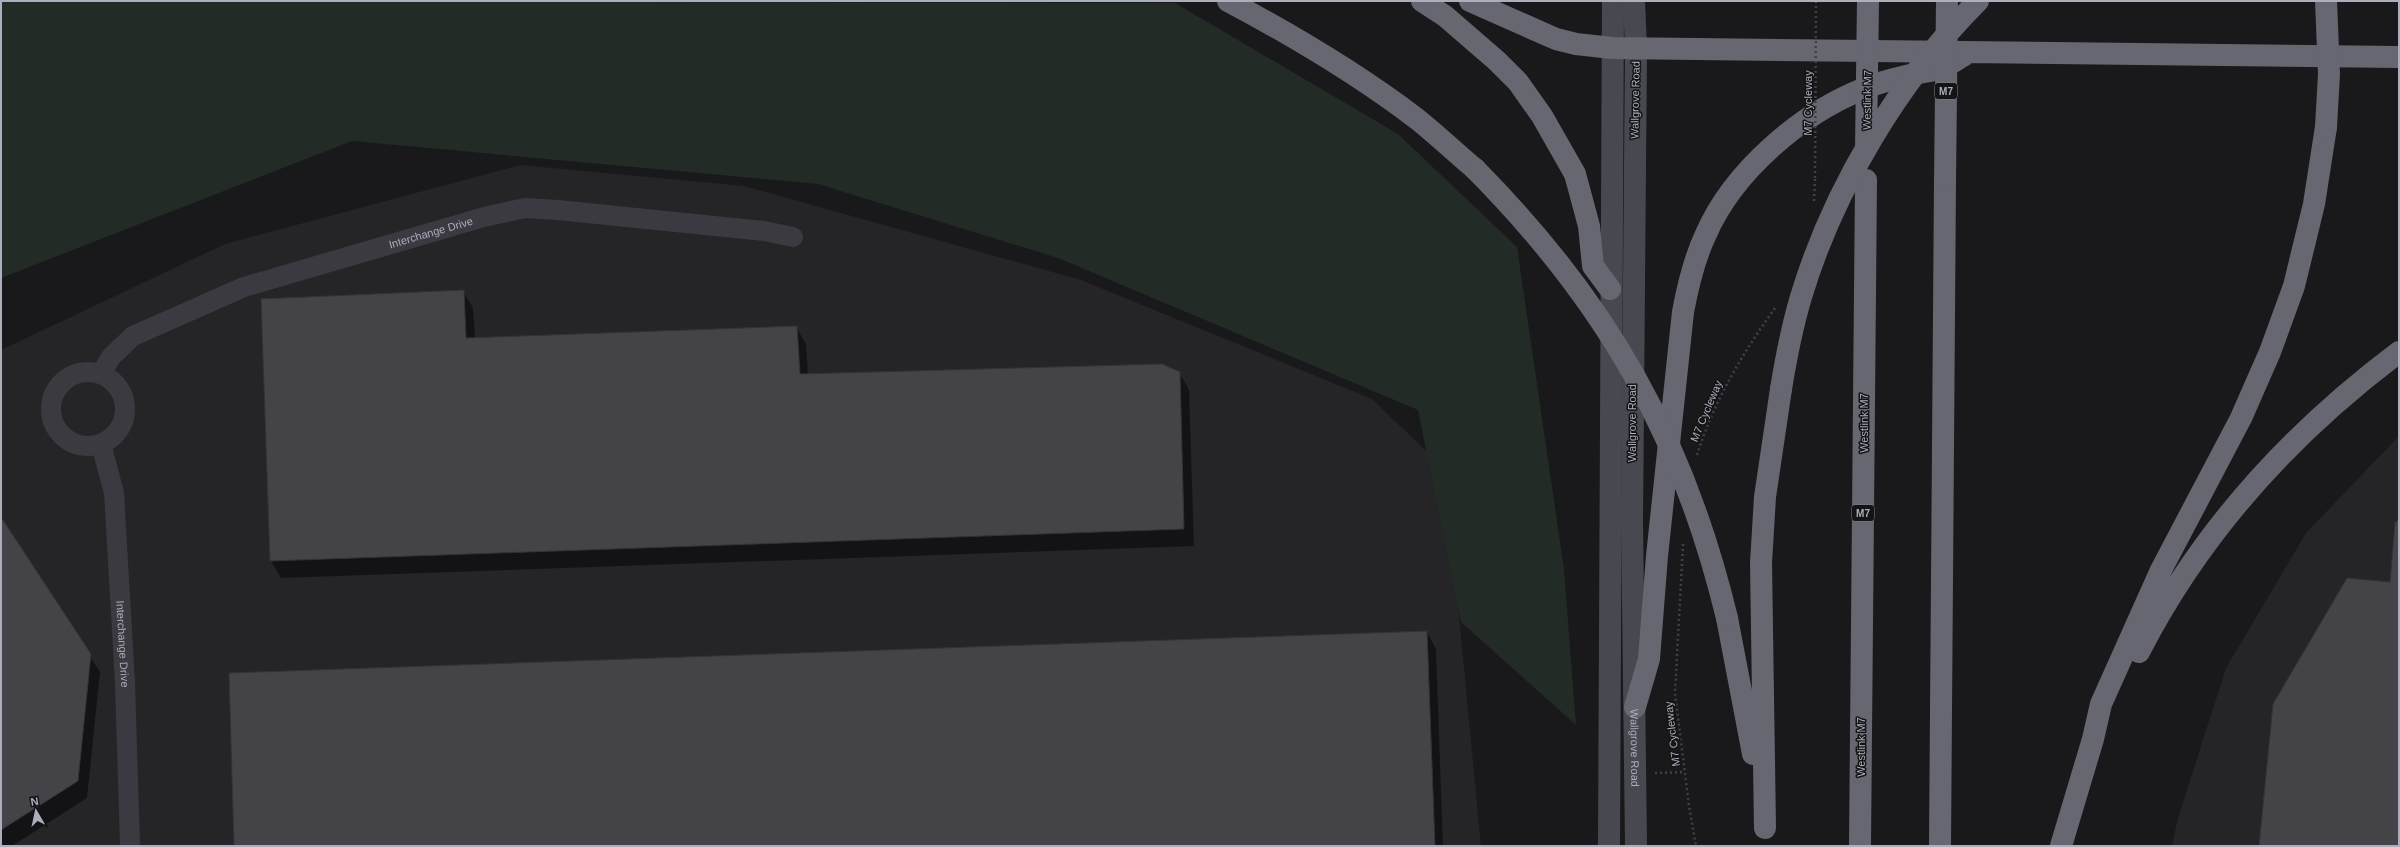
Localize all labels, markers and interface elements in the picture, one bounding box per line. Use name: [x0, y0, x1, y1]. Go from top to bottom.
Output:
street label: Wallgrove Road: [1628, 61, 1642, 139]
street label: M7 Cycleway: [1802, 70, 1814, 136]
street label: Westlink M7: [1860, 70, 1874, 130]
road number: M7: [1935, 83, 1957, 99]
street label: Interchange Drive: [387, 215, 474, 250]
street label: M7 Cycleway: [1688, 378, 1724, 443]
street label: Wallgrove Road: [1626, 384, 1638, 462]
street label: Westlink M7: [1858, 393, 1870, 453]
road number: M7: [1852, 505, 1874, 521]
street label: Interchange Drive: [114, 600, 131, 688]
street label: M7 Cycleway: [1662, 700, 1682, 767]
street label: Wallgrove Road: [1628, 709, 1641, 787]
street label: Westlink M7: [1855, 717, 1867, 777]
north arrow: [16, 791, 56, 831]
text: N: [30, 795, 39, 808]

